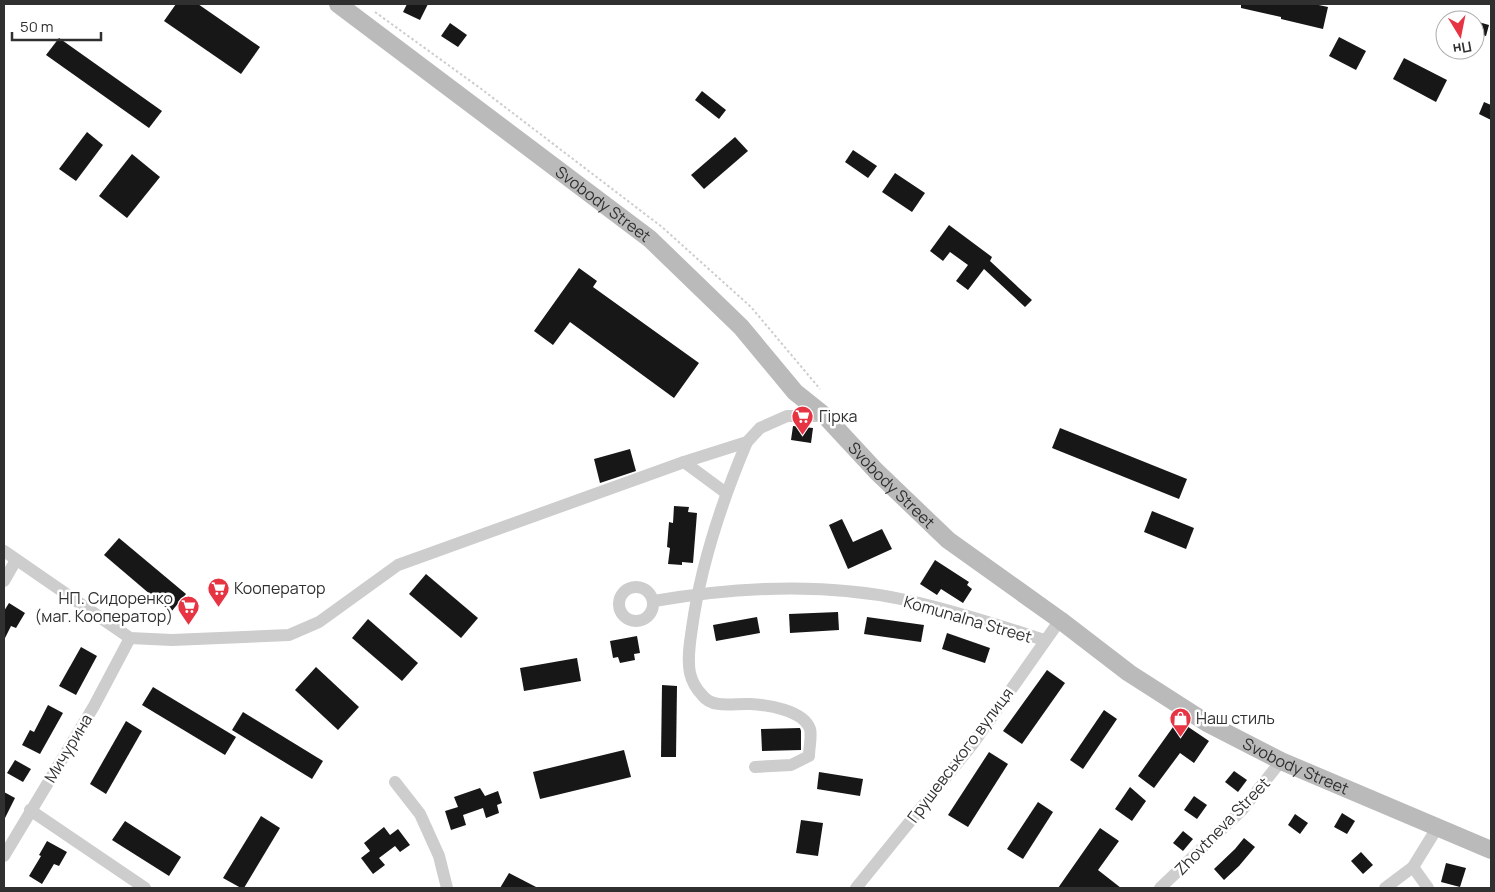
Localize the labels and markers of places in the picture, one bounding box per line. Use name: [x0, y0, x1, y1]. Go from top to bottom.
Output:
supermarket icon: Гірка: [791, 404, 815, 435]
place label: Гірка: [819, 405, 858, 427]
supermarket icon: Кооператор: [206, 576, 230, 607]
place label: Кооператор: [234, 577, 325, 599]
place label: НП. Сидоренко (маг. Кооператор): [35, 587, 173, 627]
supermarket icon: НП. Сидоренко (маг. Кооператор): [177, 595, 201, 626]
shop icon: Наш стиль: [1168, 706, 1192, 737]
place label: Наш стиль: [1196, 707, 1275, 729]

